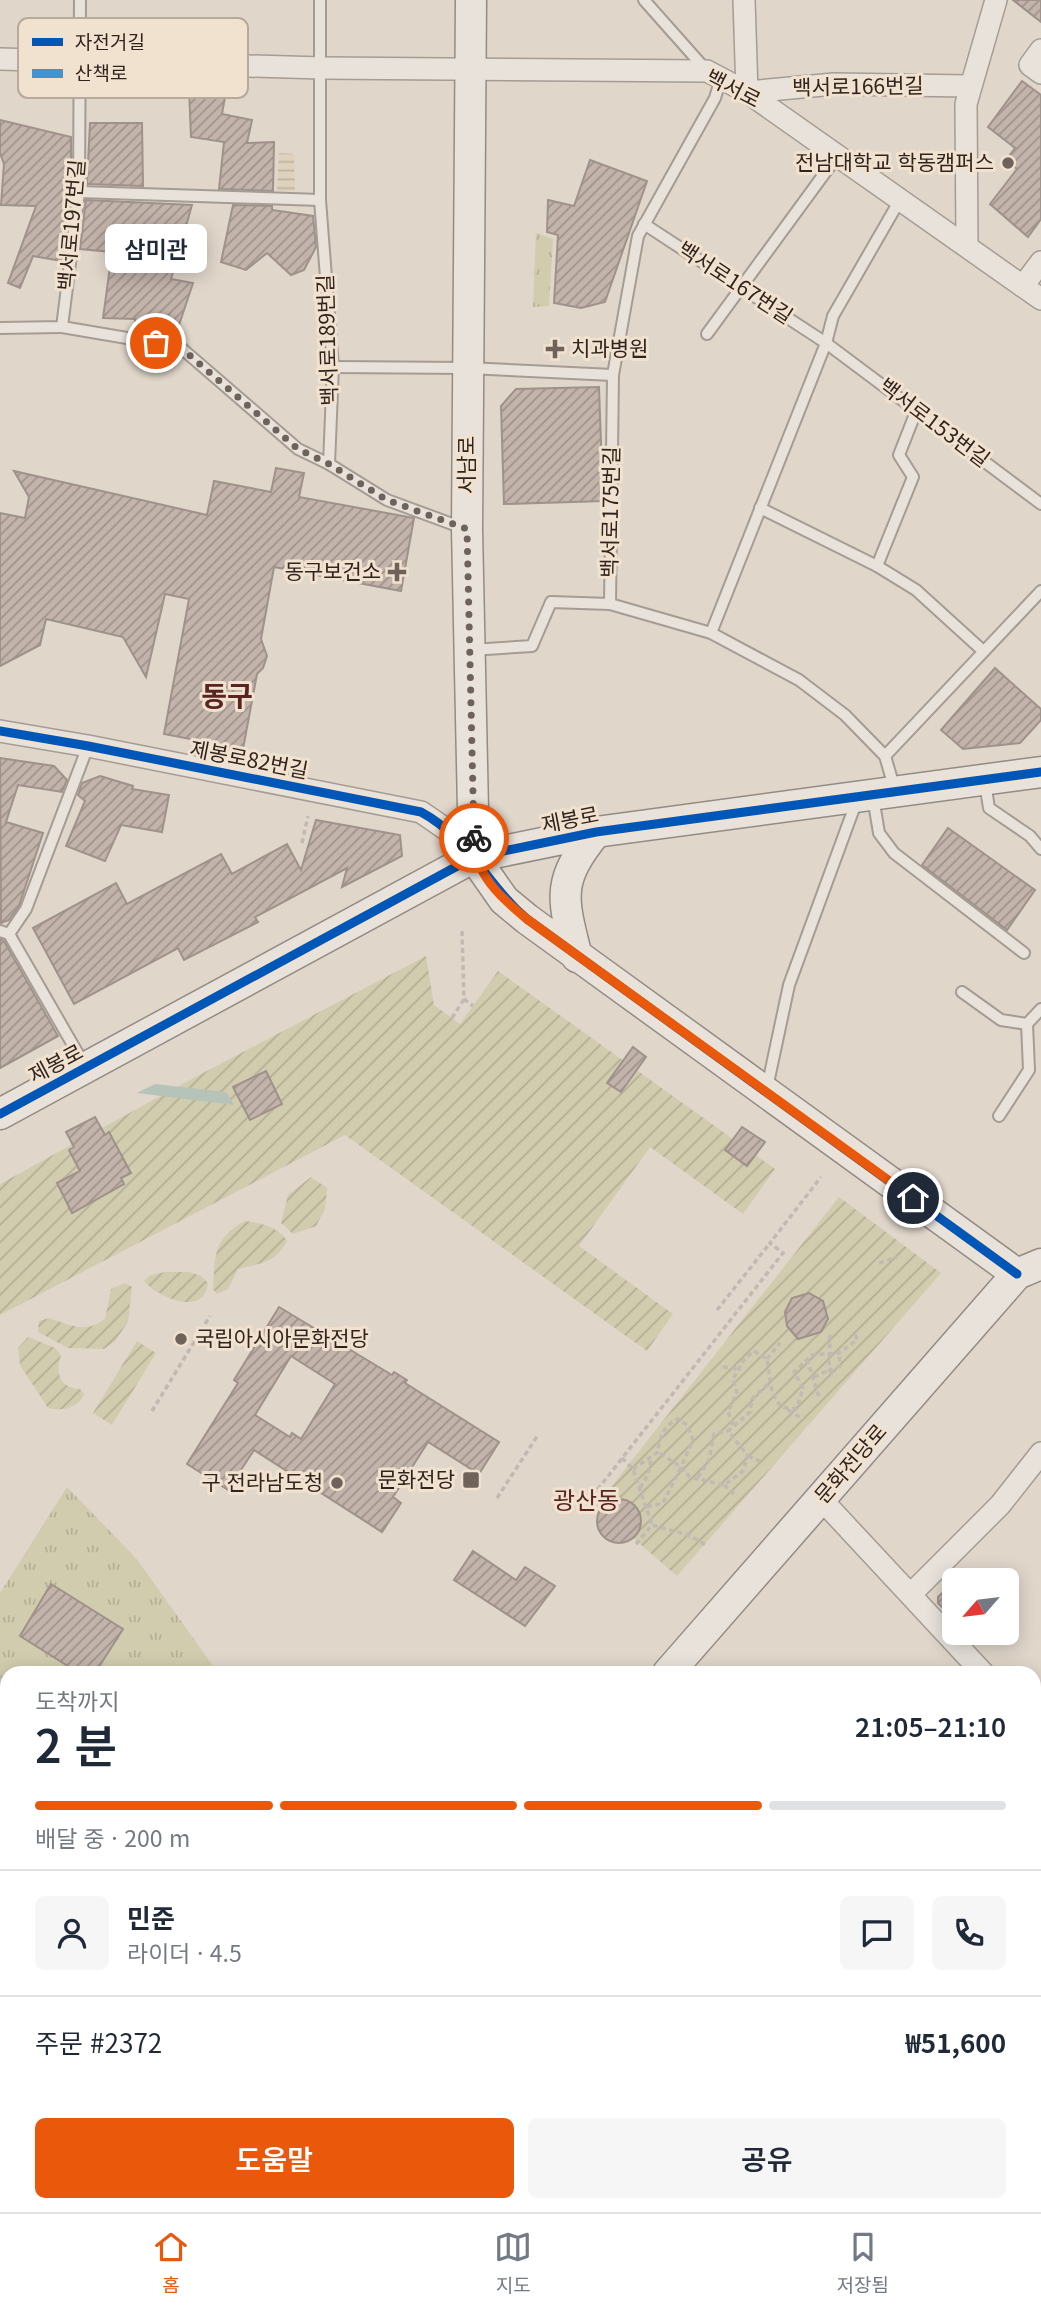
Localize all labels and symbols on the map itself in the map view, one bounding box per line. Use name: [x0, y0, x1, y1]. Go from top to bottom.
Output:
legend: [18, 18, 248, 98]
text: 자전거길: [75, 27, 145, 54]
text: 산책로: [75, 58, 127, 85]
street label: 백서로: [701, 61, 767, 114]
street label: 백서로166번길: [792, 69, 924, 101]
place label: 전남대학교 학동캠퍼스: [795, 146, 994, 176]
marker: 전남대학교 학동캠퍼스: [1000, 155, 1016, 171]
street label: 백서로197번길: [49, 158, 91, 292]
callout: 삼미관: [105, 224, 207, 273]
street label: 백서로167번길: [673, 233, 799, 330]
street label: 백서로189번길: [309, 274, 343, 406]
pin: [126, 313, 186, 373]
place label: 치과병원: [571, 332, 648, 362]
marker: 치과병원: [545, 339, 565, 359]
street label: 백서로153번길: [874, 370, 997, 473]
street label: 서남로: [450, 436, 480, 494]
street label: 백서로175번길: [593, 446, 625, 578]
place label: 동구보건소: [284, 555, 381, 585]
marker: 동구보건소: [387, 562, 407, 582]
district label: 동구: [201, 674, 253, 714]
street label: 제봉로82번길: [188, 732, 311, 784]
street label: 제봉로: [538, 798, 601, 838]
courier: [439, 803, 509, 873]
street label: 제봉로: [22, 1035, 88, 1089]
pin: [883, 1168, 943, 1228]
place label: 국립아시아문화전당: [195, 1322, 369, 1352]
marker: 국립아시아문화전당: [173, 1331, 189, 1347]
street label: 문화전당로: [806, 1416, 893, 1509]
place label: 문화전당: [378, 1463, 455, 1493]
place label: 구 전라남도청: [201, 1466, 323, 1496]
marker: 문화전당: [461, 1470, 481, 1490]
marker: 구 전라남도청: [329, 1475, 345, 1491]
district label: 광산동: [553, 1481, 619, 1516]
north arrow: [942, 1568, 1018, 1645]

